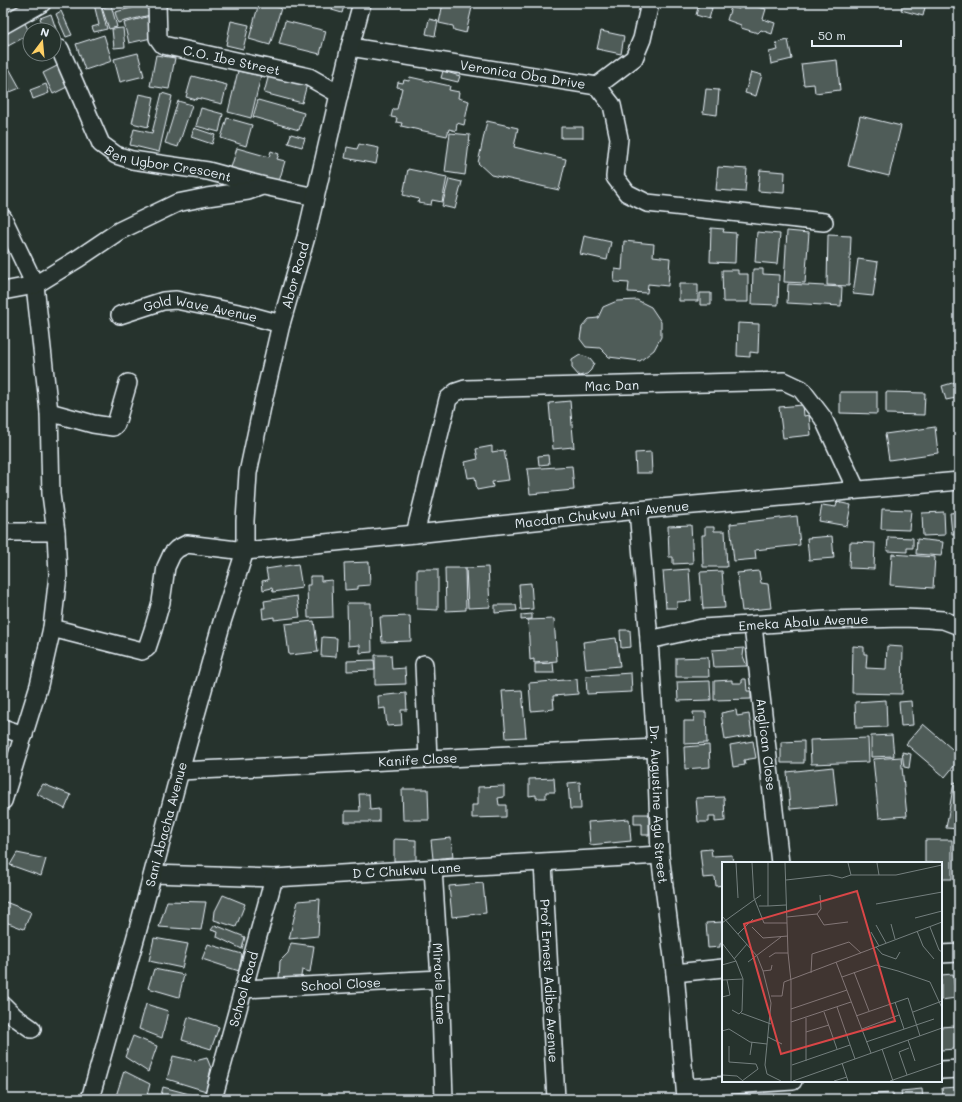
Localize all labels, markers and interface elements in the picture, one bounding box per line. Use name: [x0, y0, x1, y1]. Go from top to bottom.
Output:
north arrow: [22, 22, 62, 62]
scale bar: [812, 22, 901, 48]
text: N: [39, 24, 51, 40]
text: 50 m: [818, 27, 846, 43]
street label: C.O. Ibe Street: [182, 41, 282, 79]
street label: Veronica Oba Drive: [459, 55, 587, 92]
street label: Ben Ugbor Crescent: [102, 141, 234, 185]
street label: Abor Road: [277, 240, 312, 310]
street label: Gold Wave Avenue: [141, 291, 260, 325]
street label: Mac Dan: [584, 376, 639, 394]
street label: Macdan Chukwu Ani Avenue: [514, 496, 690, 531]
street label: Emeka Abalu Avenue: [738, 610, 869, 634]
street label: Anglican Close: [753, 697, 781, 791]
street label: Dr. Augustine Agu Street: [647, 724, 673, 885]
street label: Kanife Close: [378, 749, 458, 769]
street label: Sani Abacha Avenue: [141, 760, 190, 888]
street label: D C Chukwu Lane: [352, 858, 462, 881]
inset map: [722, 862, 942, 1082]
street label: Prof Ernest Adibe Avenue: [537, 899, 563, 1063]
street label: Miracle Lane: [430, 942, 451, 1025]
street label: School Road: [224, 949, 261, 1029]
street label: School Close: [301, 973, 381, 994]

